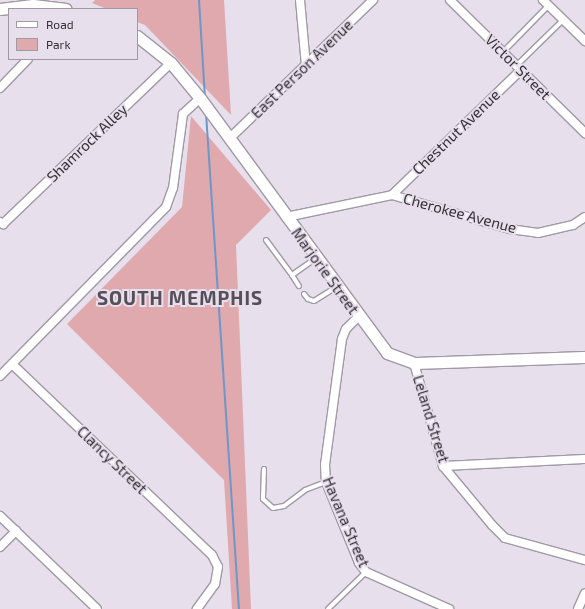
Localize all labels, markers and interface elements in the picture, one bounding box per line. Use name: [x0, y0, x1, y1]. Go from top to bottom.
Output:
legend: [8, 8, 138, 60]
street label: East Person Avenue: [247, 16, 357, 122]
text: Road: [46, 17, 74, 31]
street label: Victor Street: [481, 30, 555, 104]
text: Park: [46, 37, 71, 51]
street label: Chestnut Avenue: [408, 85, 504, 179]
street label: Shamrock Alley: [43, 100, 131, 186]
street label: Cherokee Avenue: [401, 189, 519, 237]
street label: Marjorie Street: [288, 224, 362, 318]
district label: SOUTH MEMPHIS: [97, 287, 263, 309]
street label: Leland Street: [409, 373, 453, 465]
street label: Clancy Street: [73, 422, 151, 498]
street label: Havana Street: [319, 474, 373, 570]

